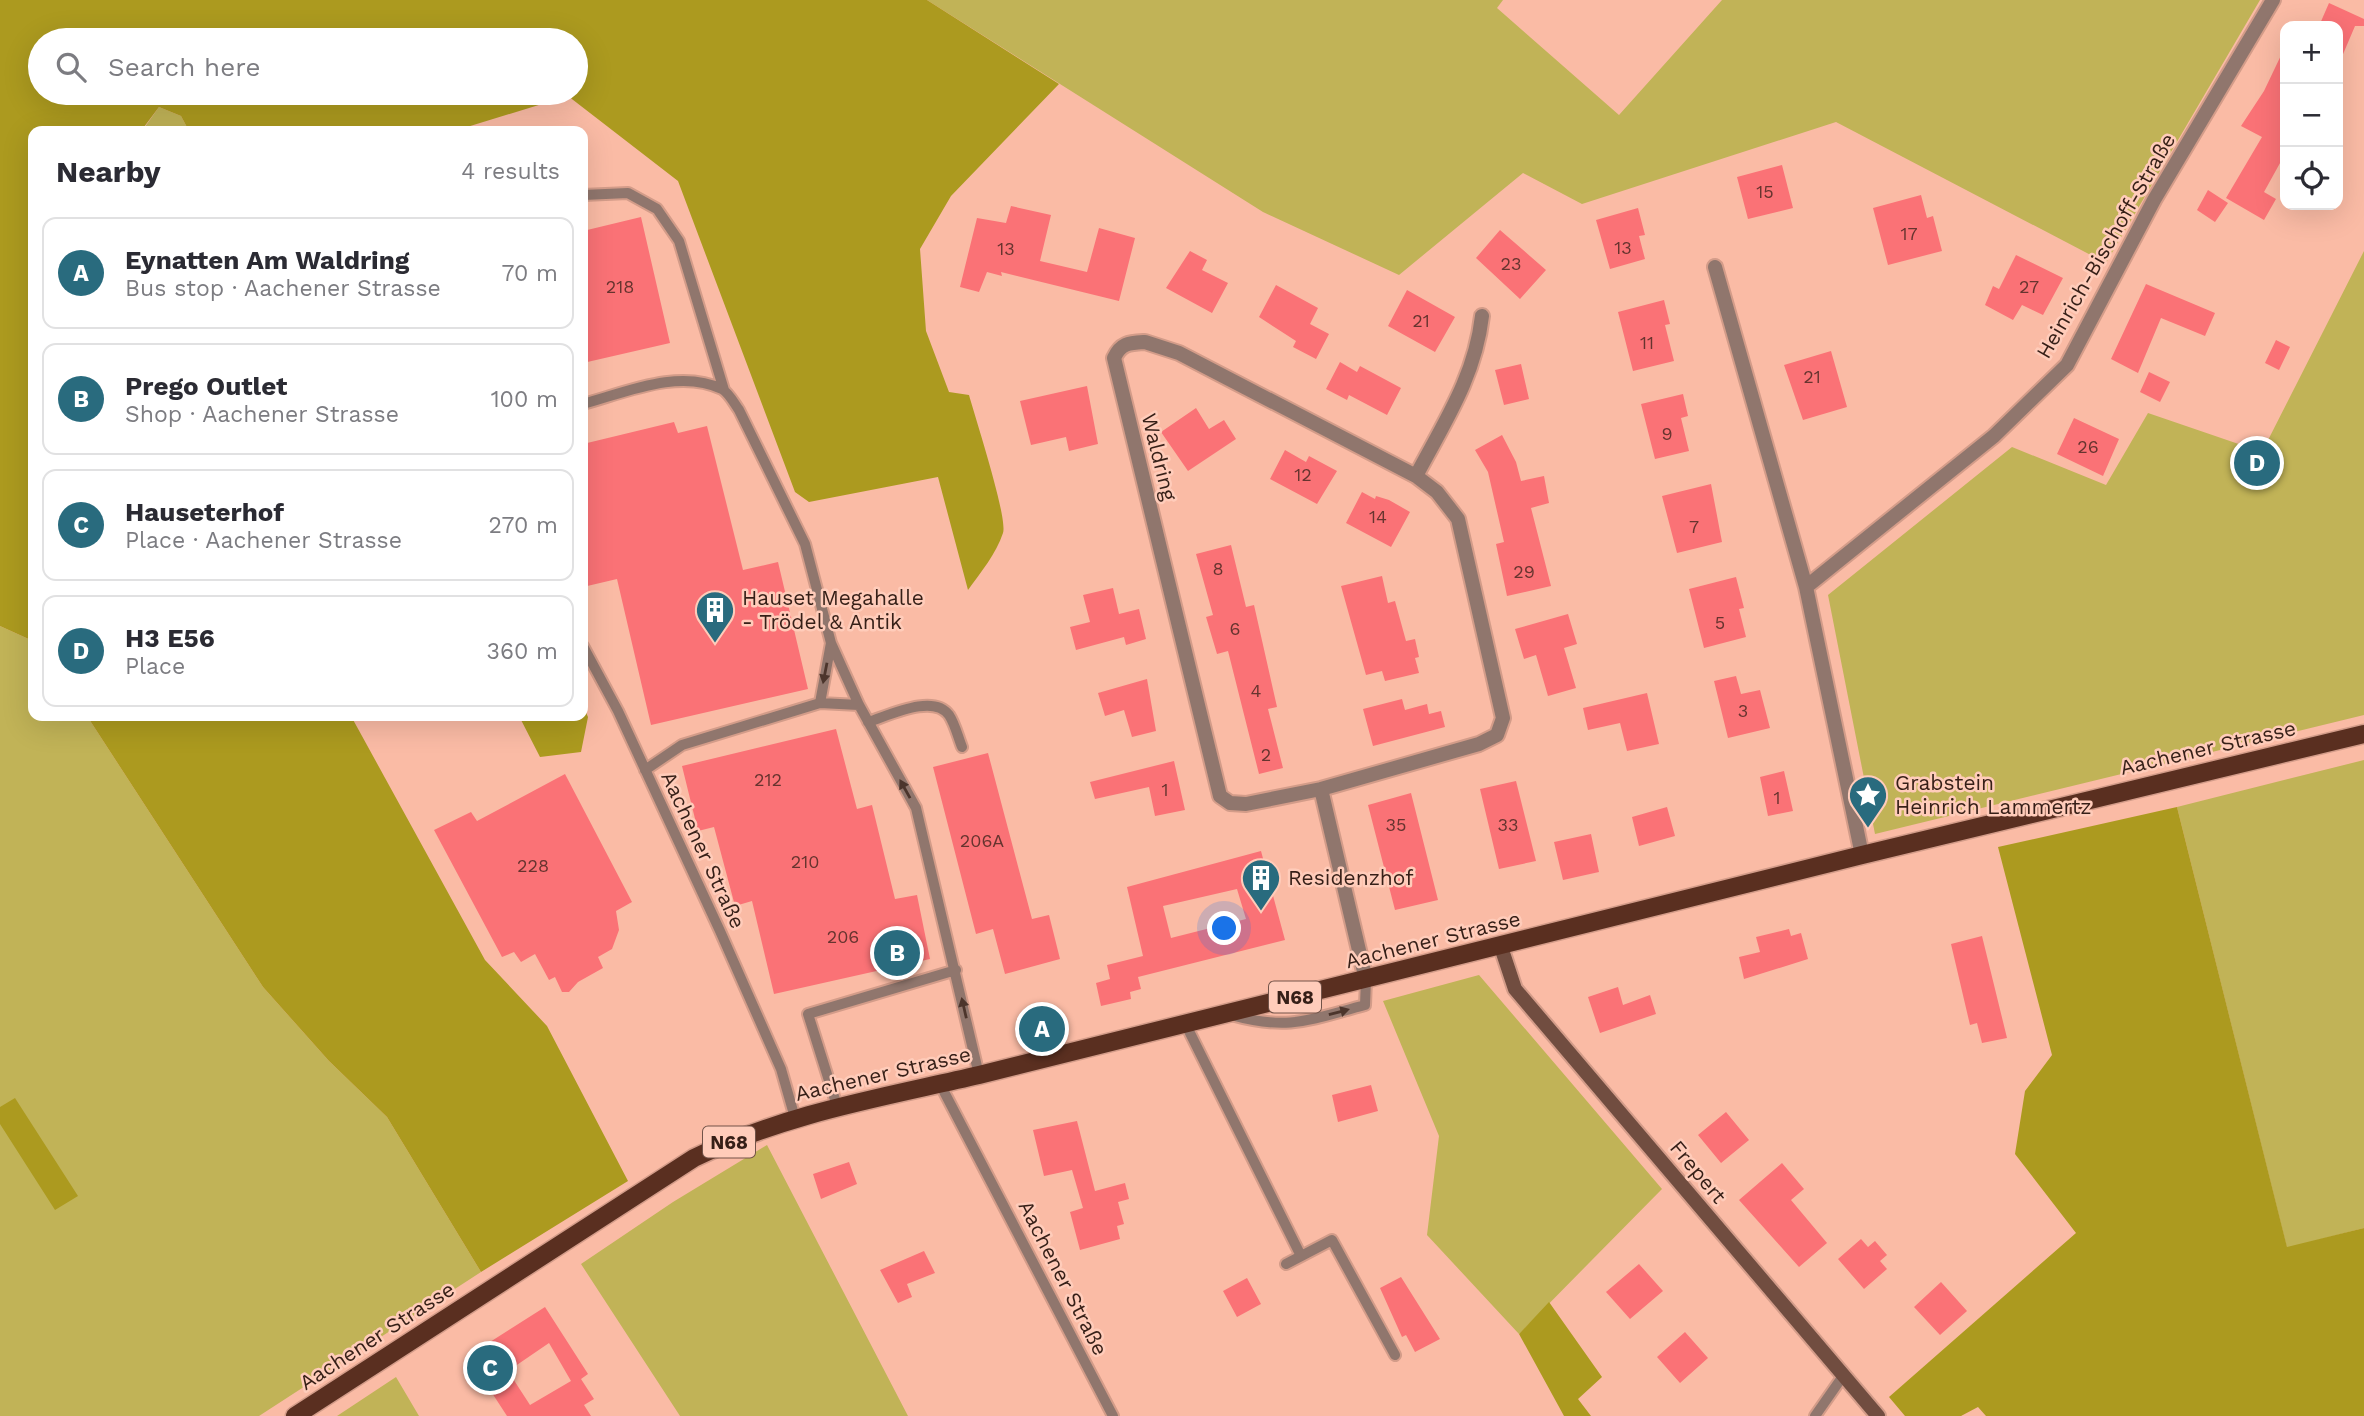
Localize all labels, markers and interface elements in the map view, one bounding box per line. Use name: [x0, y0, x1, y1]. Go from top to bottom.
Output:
map controls: [2280, 21, 2343, 210]
button: +: [2280, 21, 2343, 84]
search box: [28, 28, 588, 105]
icon: search: [52, 48, 90, 86]
text: Search here: [108, 52, 260, 82]
button: −: [2280, 84, 2343, 147]
street label: Heinrich-Bischoff-Straße: [2031, 129, 2180, 363]
button: locate: [2280, 147, 2343, 210]
text: Nearby: [56, 154, 161, 189]
text: 4 results: [461, 158, 560, 185]
house number: 15: [1756, 181, 1774, 202]
house number: 17: [1900, 223, 1918, 244]
house number: 13: [1614, 237, 1632, 258]
house number: 13: [997, 238, 1015, 259]
text: Eynatten Am Waldring: [125, 245, 409, 275]
house number: 23: [1501, 253, 1522, 274]
text: A: [73, 260, 89, 287]
text: 70 m: [501, 260, 558, 287]
text: Bus stop · Aachener Strasse: [125, 275, 441, 302]
house number: 218: [606, 276, 634, 297]
house number: 27: [2019, 276, 2039, 297]
house number: 21: [1412, 310, 1430, 331]
house number: 11: [1640, 332, 1654, 353]
house number: 21: [1803, 366, 1821, 387]
text: Prego Outlet: [125, 371, 287, 401]
text: B: [73, 386, 89, 413]
text: 100 m: [491, 386, 558, 413]
text: Shop · Aachener Strasse: [125, 401, 399, 428]
street label: Waldring: [1137, 411, 1183, 504]
house number: 9: [1661, 423, 1673, 444]
house number: 26: [2077, 436, 2099, 457]
pin: D: [2234, 437, 2280, 489]
house number: 12: [1294, 464, 1312, 485]
text: Hauseterhof: [125, 497, 284, 527]
house number: 14: [1369, 506, 1387, 527]
text: C: [73, 512, 89, 539]
text: 270 m: [489, 512, 558, 539]
house number: 7: [1689, 516, 1699, 537]
text: Place · Aachener Strasse: [125, 527, 402, 554]
house number: 8: [1212, 558, 1224, 579]
house number: 29: [1513, 561, 1535, 582]
place label: Hauset Megahalle - Trödel & Antik: [742, 585, 924, 634]
building icon: Hauset Megahalle - Trödel & Antik: [694, 589, 736, 644]
house number: 5: [1715, 612, 1725, 633]
house number: 6: [1230, 618, 1240, 639]
text: H3 E56: [125, 623, 215, 653]
text: D: [73, 638, 89, 665]
text: 360 m: [487, 638, 558, 665]
text: Place: [125, 653, 185, 680]
one-way arrow: [819, 662, 830, 684]
house number: 4: [1251, 680, 1262, 701]
house number: 3: [1738, 700, 1748, 721]
street label: Aachener Strasse: [2118, 715, 2298, 780]
house number: 2: [1261, 744, 1271, 765]
street label: Aachener Straße: [656, 767, 751, 932]
house number: 212: [754, 769, 782, 790]
place label: Grabstein Heinrich Lammertz: [1895, 770, 2092, 819]
place icon: Grabstein Heinrich Lammertz: [1847, 774, 1889, 829]
one-way arrow: [899, 779, 911, 799]
house number: 1: [1161, 779, 1169, 800]
house number: 1: [1773, 787, 1781, 808]
house number: 35: [1386, 814, 1406, 835]
house number: 33: [1498, 814, 1519, 835]
house number: 206A: [960, 830, 1004, 851]
house number: 210: [791, 851, 819, 872]
house number: 228: [517, 855, 549, 876]
building icon: Residenzhof: [1240, 857, 1282, 912]
place label: Residenzhof: [1288, 865, 1414, 890]
street label: Aachener Strasse: [1343, 906, 1523, 973]
your location: [1207, 911, 1241, 945]
house number: 206: [827, 926, 859, 947]
pin: B: [874, 927, 920, 979]
road number: N68: [1269, 981, 1321, 1012]
one-way arrow: [959, 997, 970, 1019]
pin: A: [1019, 1003, 1065, 1055]
one-way arrow: [1328, 1006, 1350, 1017]
street label: Aachener Strasse: [793, 1041, 973, 1106]
road number: N68: [703, 1126, 755, 1158]
street label: Frepert: [1665, 1135, 1732, 1208]
street label: Aachener Straße: [1014, 1196, 1113, 1359]
street label: Aachener Strasse: [295, 1276, 459, 1395]
pin: C: [467, 1342, 513, 1394]

